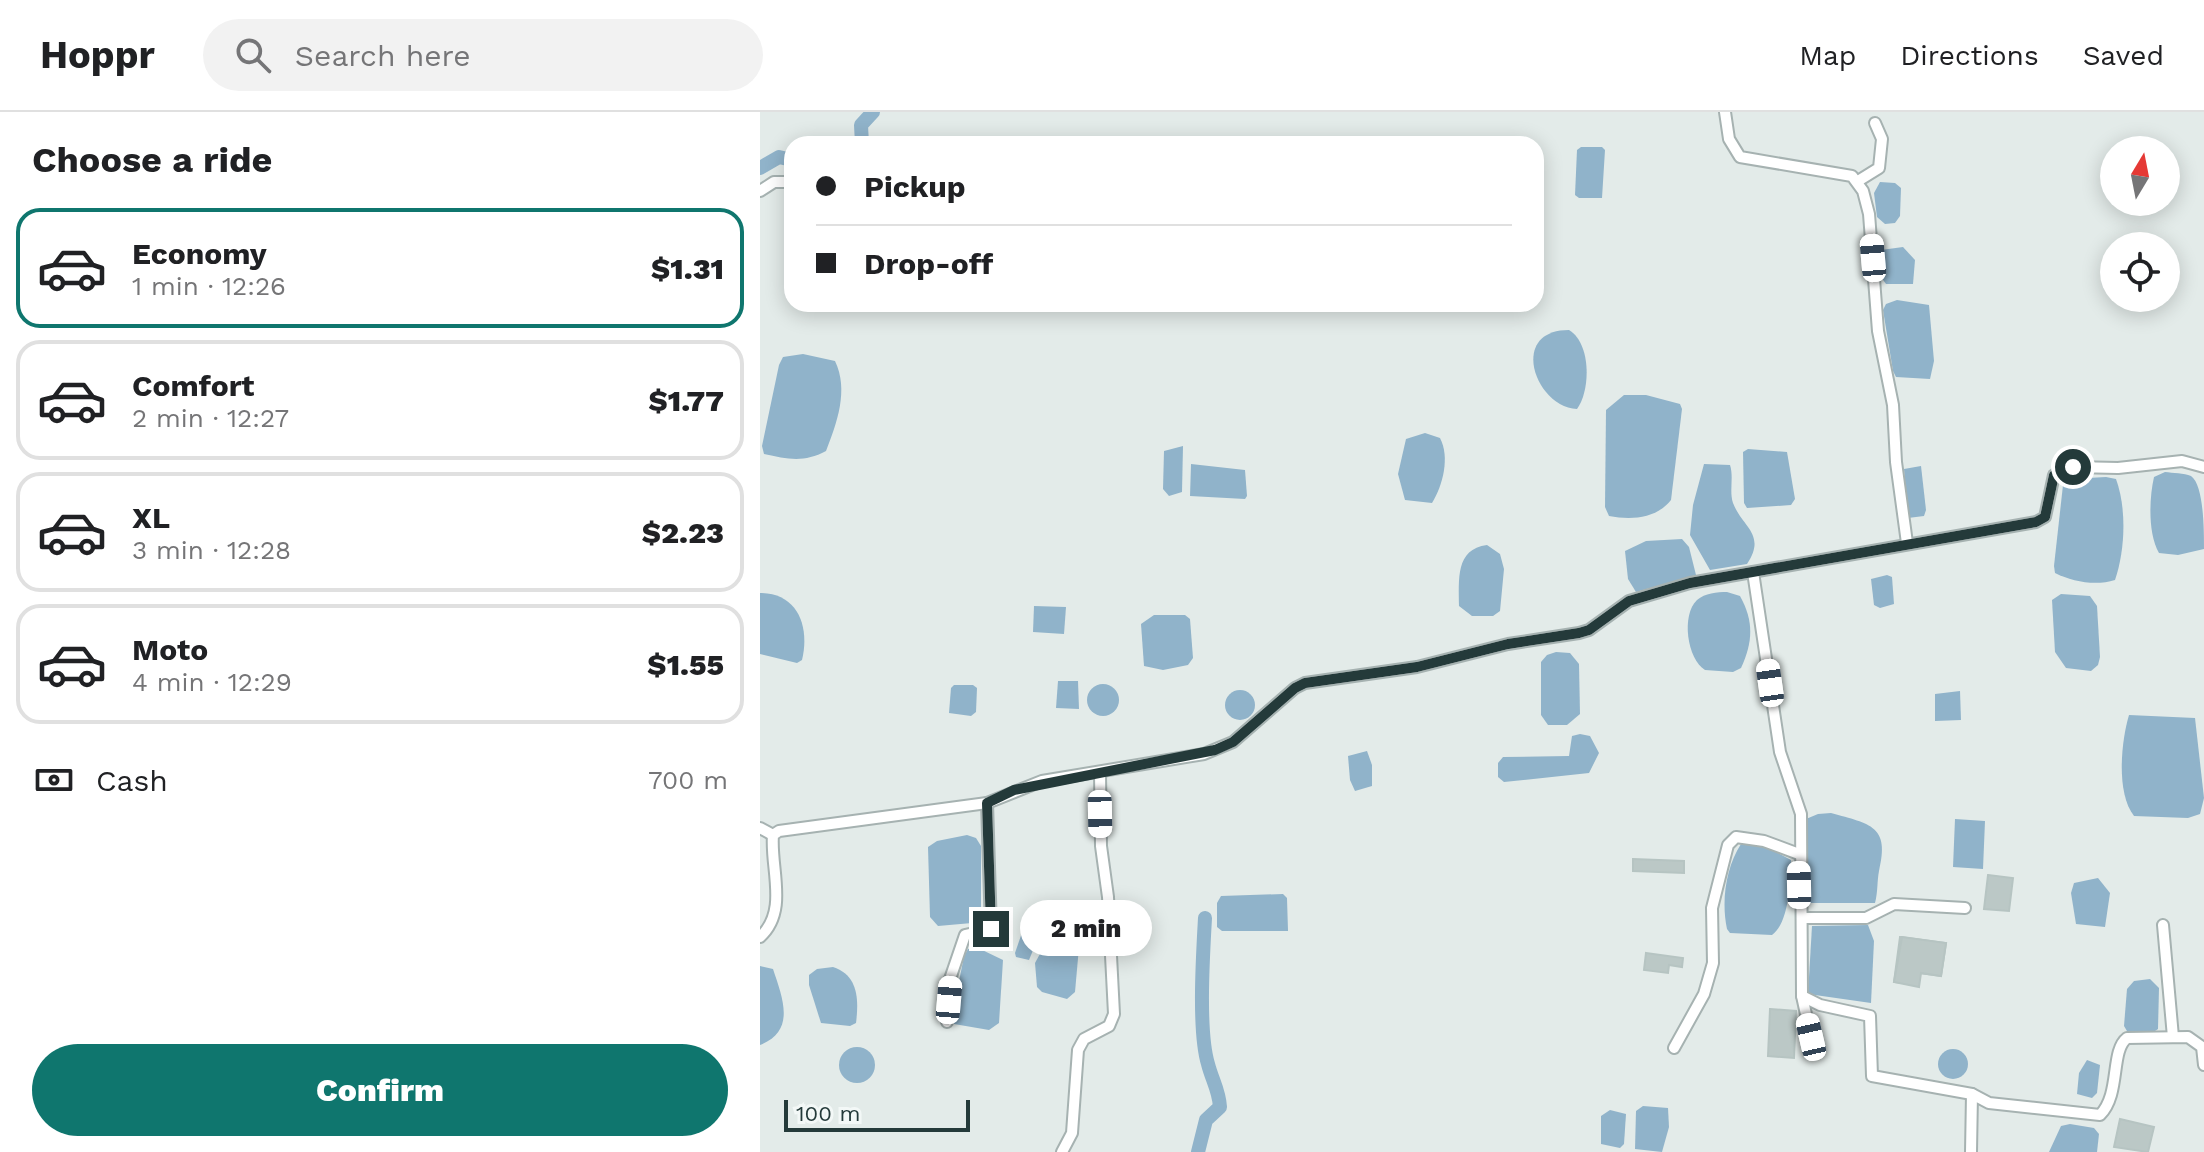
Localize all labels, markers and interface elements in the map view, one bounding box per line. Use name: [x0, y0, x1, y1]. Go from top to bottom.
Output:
search box: [203, 19, 763, 91]
text: Hoppr: [40, 33, 155, 77]
icon: search: [231, 33, 275, 77]
text: Search here: [295, 38, 471, 73]
text: Map: [1799, 39, 1856, 72]
text: Directions: [1900, 39, 2039, 72]
text: Saved: [2083, 39, 2164, 72]
north arrow: [2100, 136, 2180, 216]
map controls: [2100, 136, 2180, 312]
text: Choose a ride: [32, 139, 272, 181]
text: Pickup: [864, 169, 966, 204]
icon: car: [36, 232, 108, 304]
button: locate: [2100, 232, 2180, 312]
car: [1859, 233, 1887, 283]
text: Economy: [132, 236, 267, 271]
text: Drop-off: [864, 246, 993, 281]
text: $1.31: [651, 251, 724, 286]
text: 1 min · 12:26: [132, 271, 286, 301]
icon: car: [36, 364, 108, 436]
text: Comfort: [132, 368, 254, 403]
text: $1.77: [648, 383, 724, 418]
text: 2 min · 12:27: [132, 403, 289, 433]
route start: [2055, 449, 2091, 485]
icon: car: [36, 496, 108, 568]
text: XL: [132, 500, 170, 535]
text: $2.23: [642, 515, 724, 550]
text: 3 min · 12:28: [132, 535, 291, 565]
icon: car: [36, 628, 108, 700]
text: Moto: [132, 632, 208, 667]
text: $1.55: [647, 647, 724, 682]
car: [1755, 658, 1785, 708]
text: 4 min · 12:29: [132, 667, 292, 697]
icon: cash: [32, 758, 76, 802]
text: Cash: [96, 763, 168, 798]
text: 700 m: [648, 765, 728, 795]
car: [1088, 790, 1112, 838]
car: [1787, 861, 1811, 909]
callout: 2 min: [1019, 901, 1151, 957]
route end: [973, 911, 1009, 947]
text: 2 min: [1051, 913, 1121, 943]
car: [935, 975, 963, 1025]
car: [1794, 1011, 1828, 1063]
button: Confirm: [32, 1044, 728, 1136]
scale bar: [784, 1096, 970, 1132]
text: 100 m: [796, 1101, 860, 1126]

